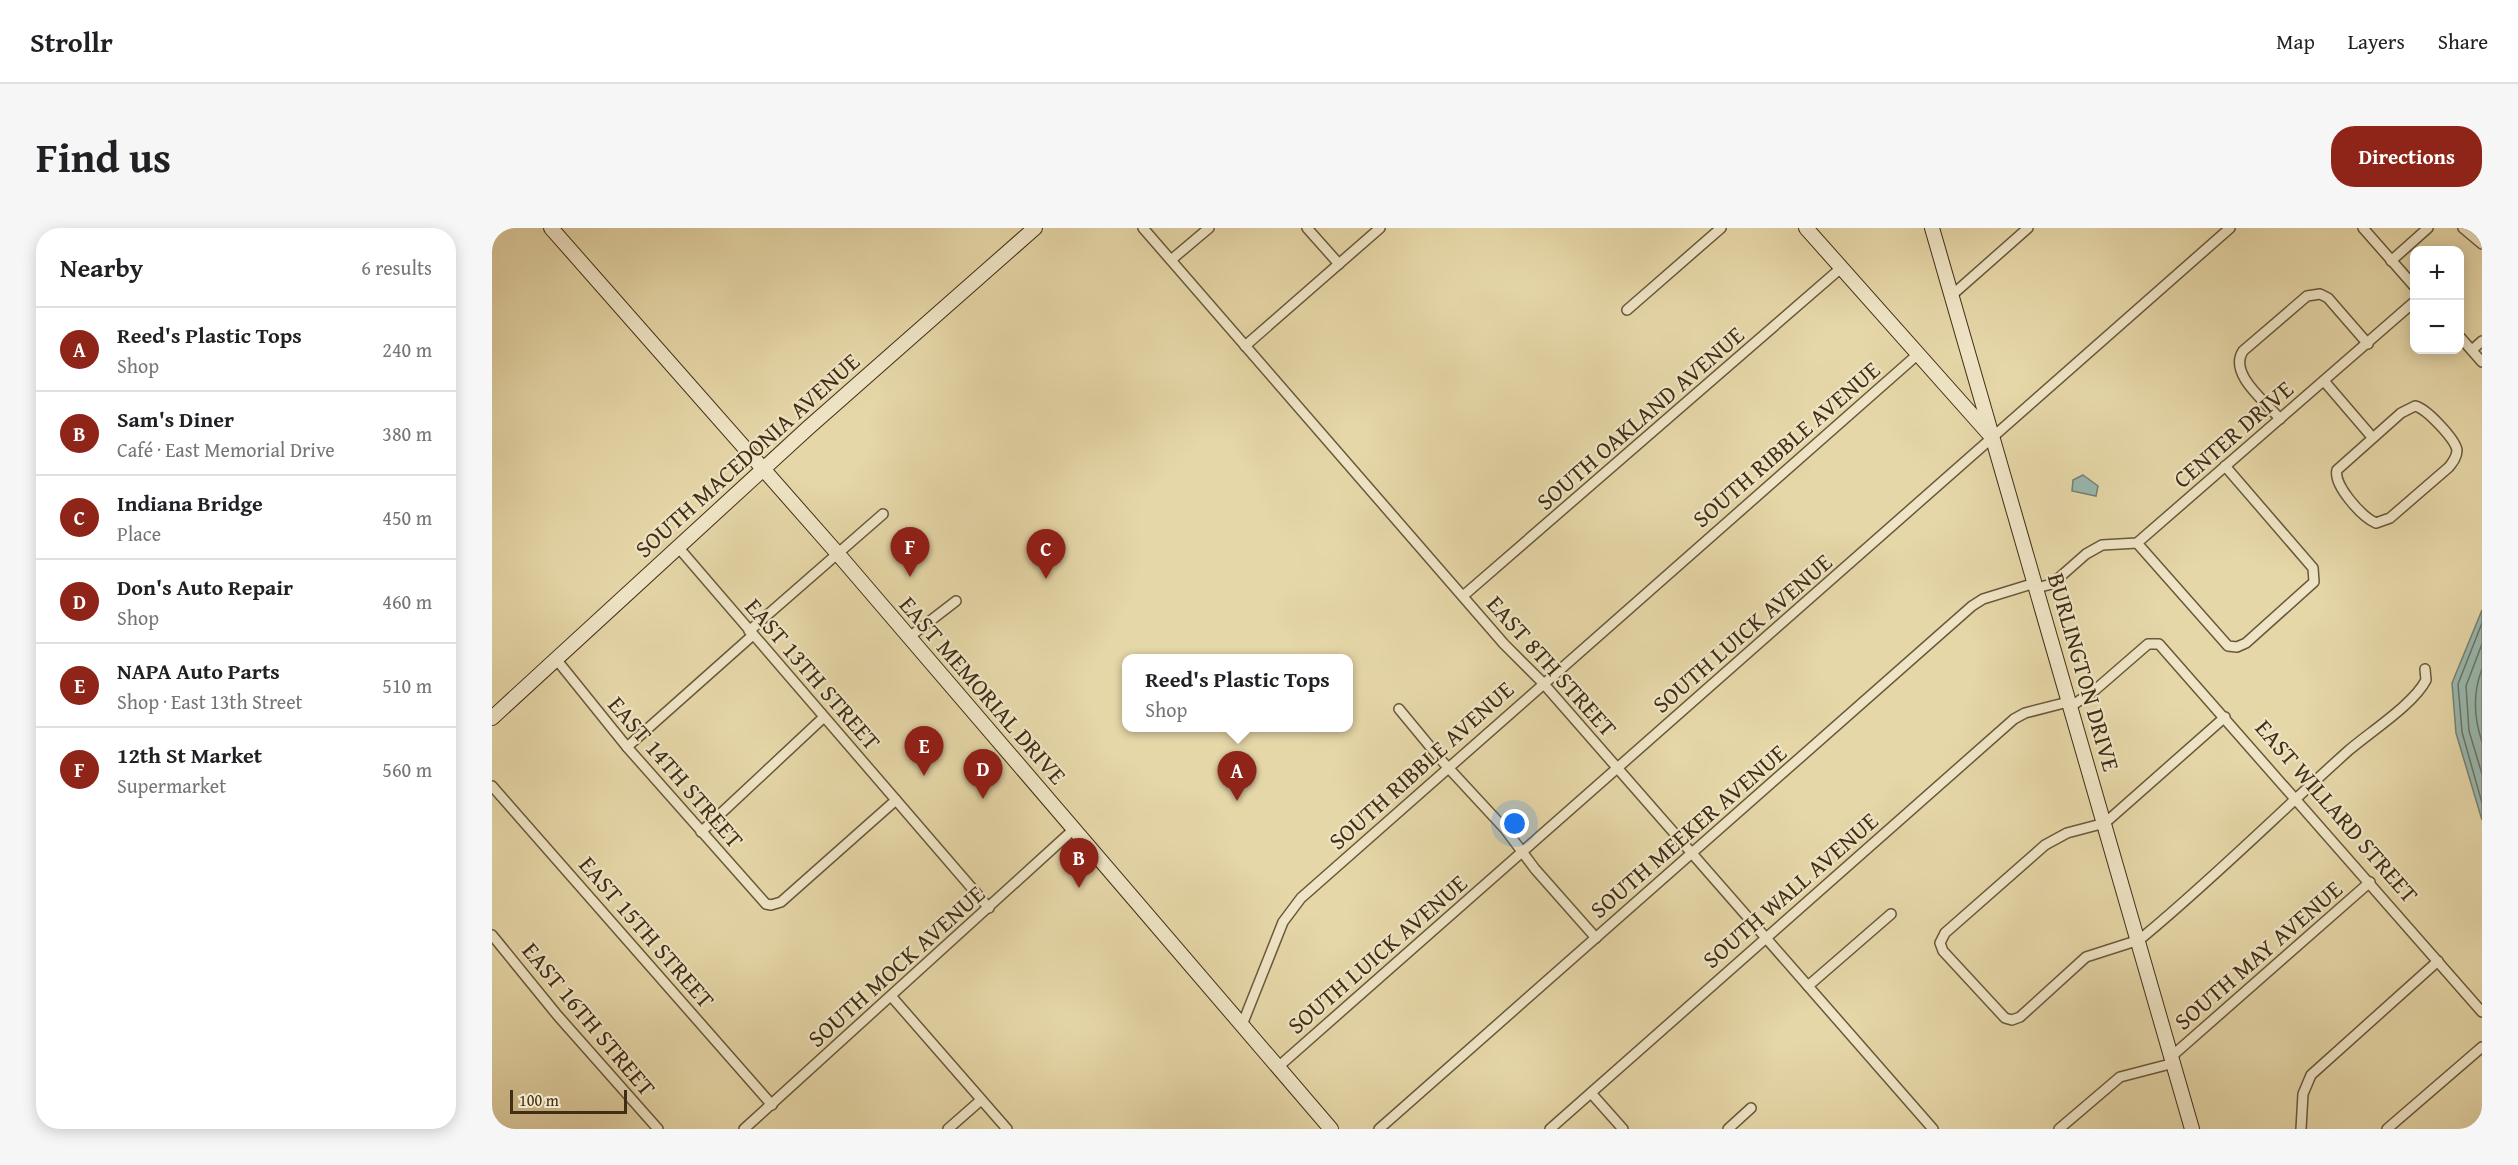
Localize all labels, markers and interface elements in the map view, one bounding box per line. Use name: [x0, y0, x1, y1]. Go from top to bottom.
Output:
text: Strollr: [30, 21, 113, 62]
text: Map: [2276, 26, 2315, 57]
text: Layers: [2348, 26, 2405, 57]
text: Share: [2438, 26, 2488, 57]
text: Find us: [36, 126, 171, 187]
button: Directions: [2331, 126, 2482, 187]
map controls: [2410, 246, 2464, 354]
button: +: [2410, 246, 2464, 300]
text: Nearby: [60, 248, 143, 287]
text: 6 results: [361, 253, 432, 282]
button: −: [2410, 300, 2464, 354]
street label: SOUTH OAKLAND AVENUE: [1528, 318, 1752, 518]
text: Reed's Plastic Tops: [117, 319, 302, 351]
text: A: [73, 335, 86, 364]
text: 240 m: [382, 335, 432, 364]
street label: SOUTH MACEDONIA AVENUE: [627, 344, 867, 566]
text: Shop: [117, 351, 159, 380]
street label: SOUTH RIBBLE AVENUE: [1685, 353, 1887, 535]
street label: CENTER DRIVE: [2165, 372, 2301, 496]
text: Sam's Diner: [117, 403, 234, 435]
text: B: [73, 419, 86, 448]
text: 380 m: [382, 419, 432, 448]
text: Café · East Memorial Drive: [117, 435, 335, 464]
text: Indiana Bridge: [117, 487, 263, 519]
text: C: [74, 503, 85, 532]
text: 450 m: [382, 503, 432, 532]
text: Place: [117, 519, 161, 548]
pin: F: [890, 528, 930, 577]
pin: C: [1026, 530, 1066, 579]
street label: SOUTH LUICK AVENUE: [1644, 545, 1840, 721]
street label: BURLINGTON DRIVE: [2039, 569, 2129, 775]
text: Don's Auto Repair: [117, 571, 293, 603]
text: D: [73, 587, 86, 616]
text: 460 m: [382, 587, 432, 616]
street label: EAST 8TH STREET: [1479, 587, 1625, 745]
street label: EAST 13TH STREET: [737, 590, 889, 758]
street label: EAST MEMORIAL DRIVE: [894, 590, 1072, 790]
text: Shop: [117, 603, 159, 632]
popup: [1122, 654, 1353, 732]
text: NAPA Auto Parts: [117, 655, 280, 687]
text: Reed's Plastic Tops: [1145, 663, 1330, 695]
text: E: [74, 671, 85, 700]
text: 510 m: [382, 671, 432, 700]
street label: SOUTH RIBBLE AVENUE: [1321, 672, 1521, 858]
text: Shop · East 13th Street: [117, 687, 303, 716]
street label: EAST 14TH STREET: [600, 688, 752, 856]
text: Shop: [1145, 695, 1187, 724]
street label: EAST WILLARD STREET: [2247, 711, 2427, 911]
pin: E: [904, 726, 944, 776]
street label: SOUTH MEEKER AVENUE: [1582, 736, 1794, 926]
text: 12th St Market: [117, 739, 262, 771]
pin: D: [964, 750, 1002, 799]
pin: A: [1218, 752, 1256, 801]
text: F: [74, 755, 85, 784]
text: 560 m: [382, 755, 432, 784]
text: Supermarket: [117, 771, 226, 800]
street label: SOUTH WALL AVENUE: [1694, 804, 1886, 976]
your location: [1500, 809, 1529, 838]
pin: B: [1060, 838, 1098, 888]
street label: EAST 15TH STREET: [571, 848, 723, 1016]
street label: SOUTH LUICK AVENUE: [1279, 866, 1475, 1042]
street label: SOUTH MAY AVENUE: [2166, 872, 2350, 1038]
street label: SOUTH MOCK AVENUE: [800, 877, 992, 1055]
street label: EAST 16TH STREET: [514, 934, 664, 1104]
scale bar: [510, 1087, 627, 1114]
text: 100 m: [519, 1088, 559, 1112]

